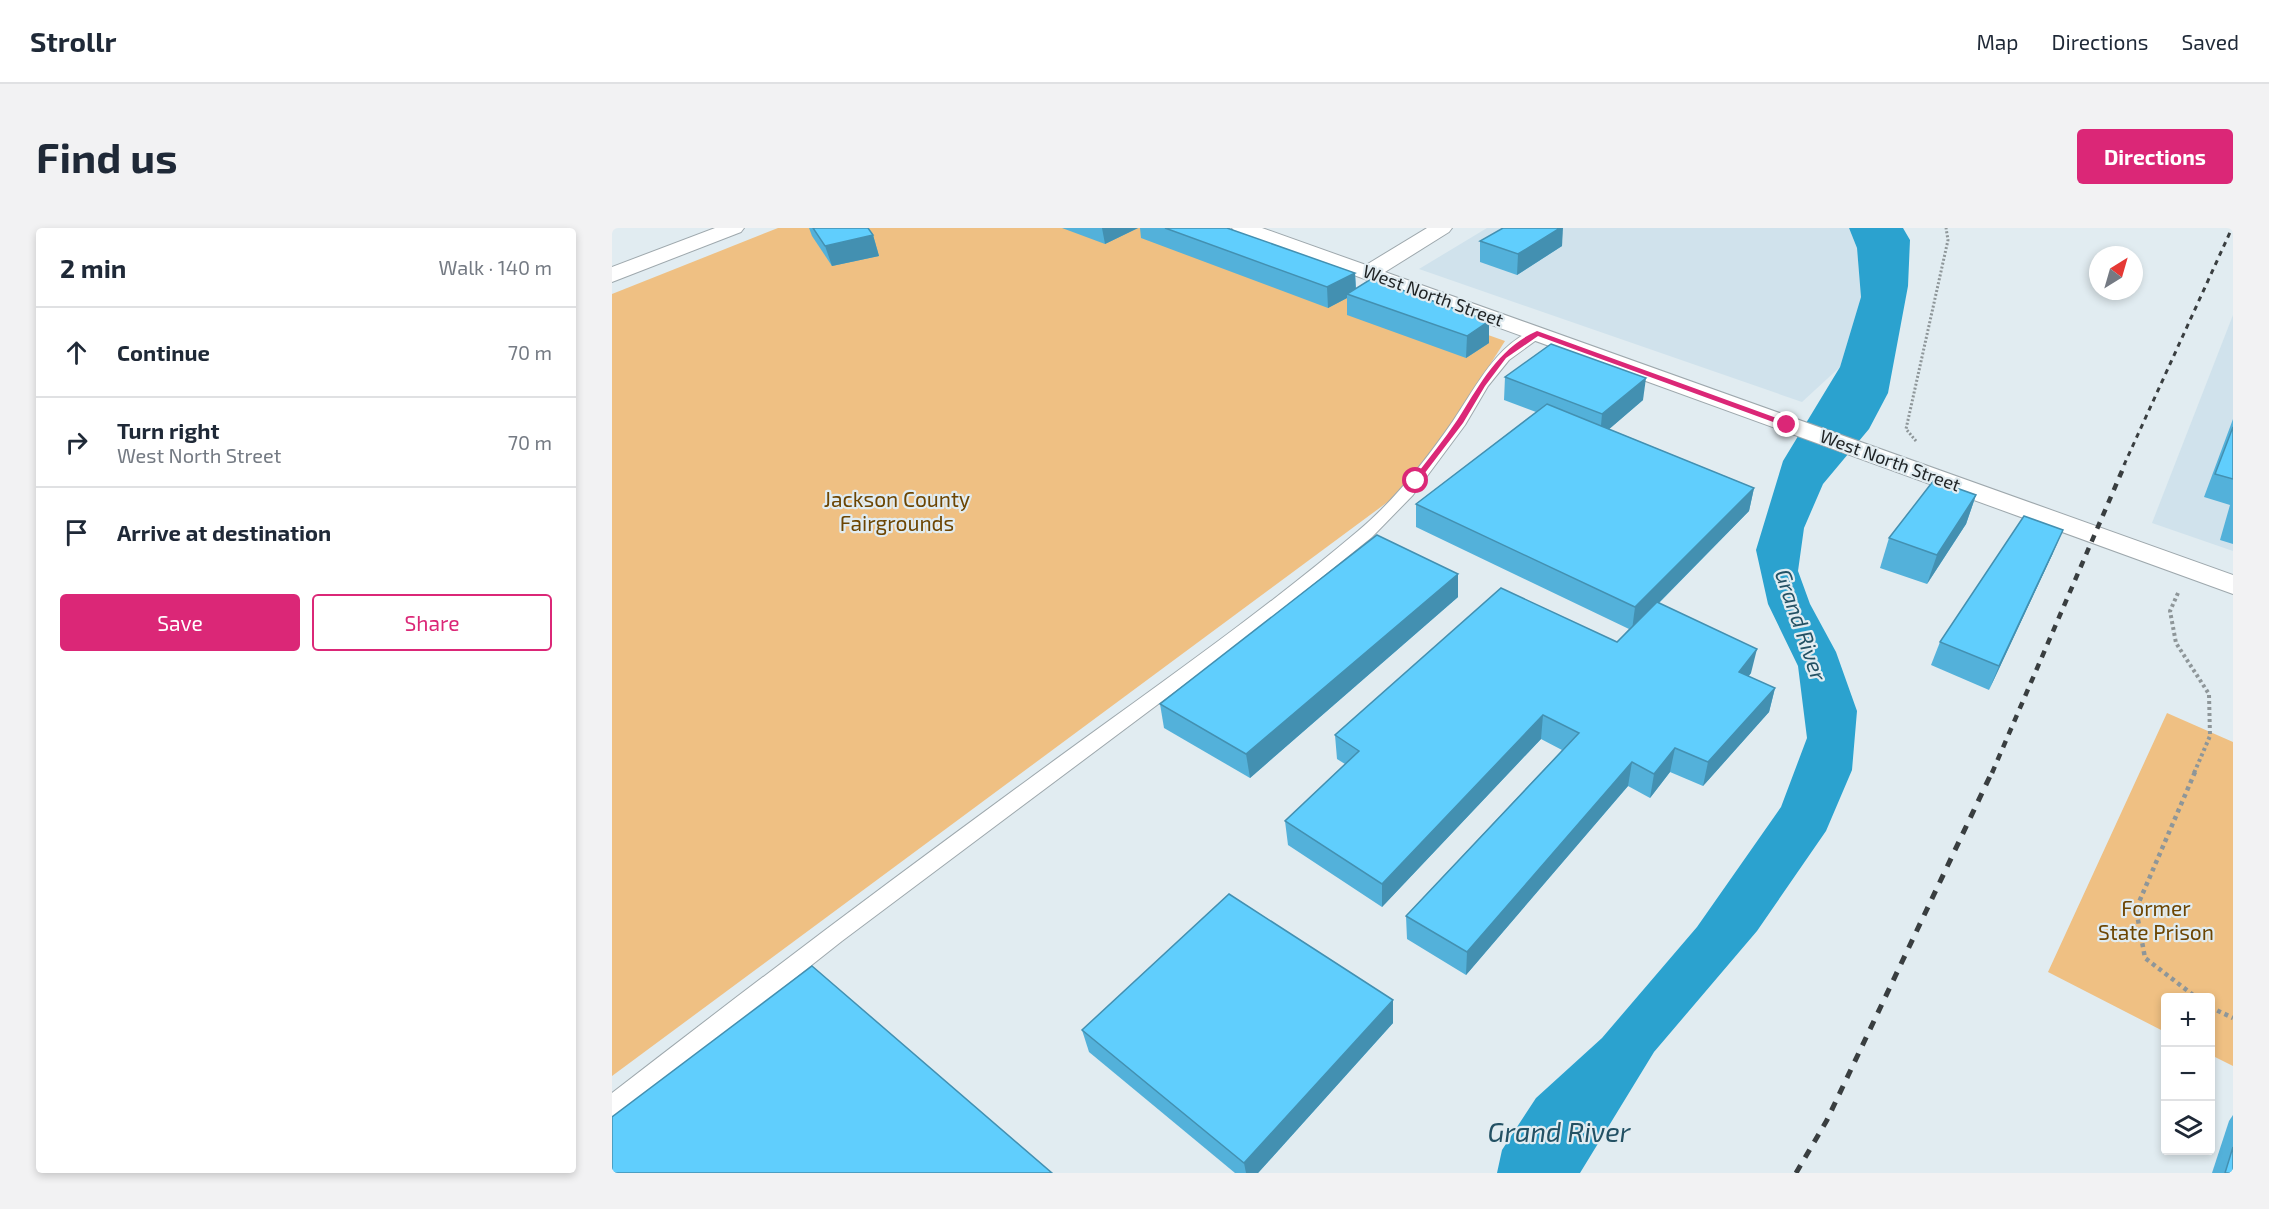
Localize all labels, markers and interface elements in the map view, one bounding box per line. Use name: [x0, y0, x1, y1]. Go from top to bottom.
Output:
text: Strollr: [30, 24, 116, 58]
text: Map: [1976, 29, 2019, 54]
text: Directions: [2052, 29, 2148, 54]
text: Saved: [2181, 29, 2239, 54]
button: Directions: [2077, 129, 2233, 184]
text: Find us: [36, 131, 178, 181]
north arrow: [2089, 246, 2143, 300]
text: 2 min: [60, 252, 126, 283]
text: Walk · 140 m: [438, 255, 552, 279]
street label: West North Street: [1360, 259, 1507, 331]
icon: ahead: [60, 336, 93, 369]
text: Continue: [117, 339, 210, 365]
text: 70 m: [508, 340, 552, 364]
route end: [1773, 411, 1799, 437]
text: Turn right: [117, 417, 219, 443]
street label: West North Street: [1817, 424, 1964, 496]
icon: right: [60, 426, 93, 459]
text: 70 m: [508, 430, 552, 454]
text: West North Street: [117, 443, 281, 467]
route start: [1402, 467, 1428, 493]
park label: Jackson County Fairgrounds: [824, 486, 970, 535]
icon: arrive: [60, 516, 93, 549]
text: Arrive at destination: [117, 519, 331, 545]
water label: Grand River: [1771, 565, 1834, 685]
button: Save: [60, 594, 300, 651]
button: Share: [312, 594, 552, 651]
park label: Former State Prison: [2098, 895, 2214, 944]
map controls: [2161, 993, 2215, 1155]
button: +: [2161, 993, 2215, 1047]
button: −: [2161, 1047, 2215, 1101]
button: layers: [2161, 1101, 2215, 1155]
water label: Grand River: [1488, 1115, 1632, 1147]

